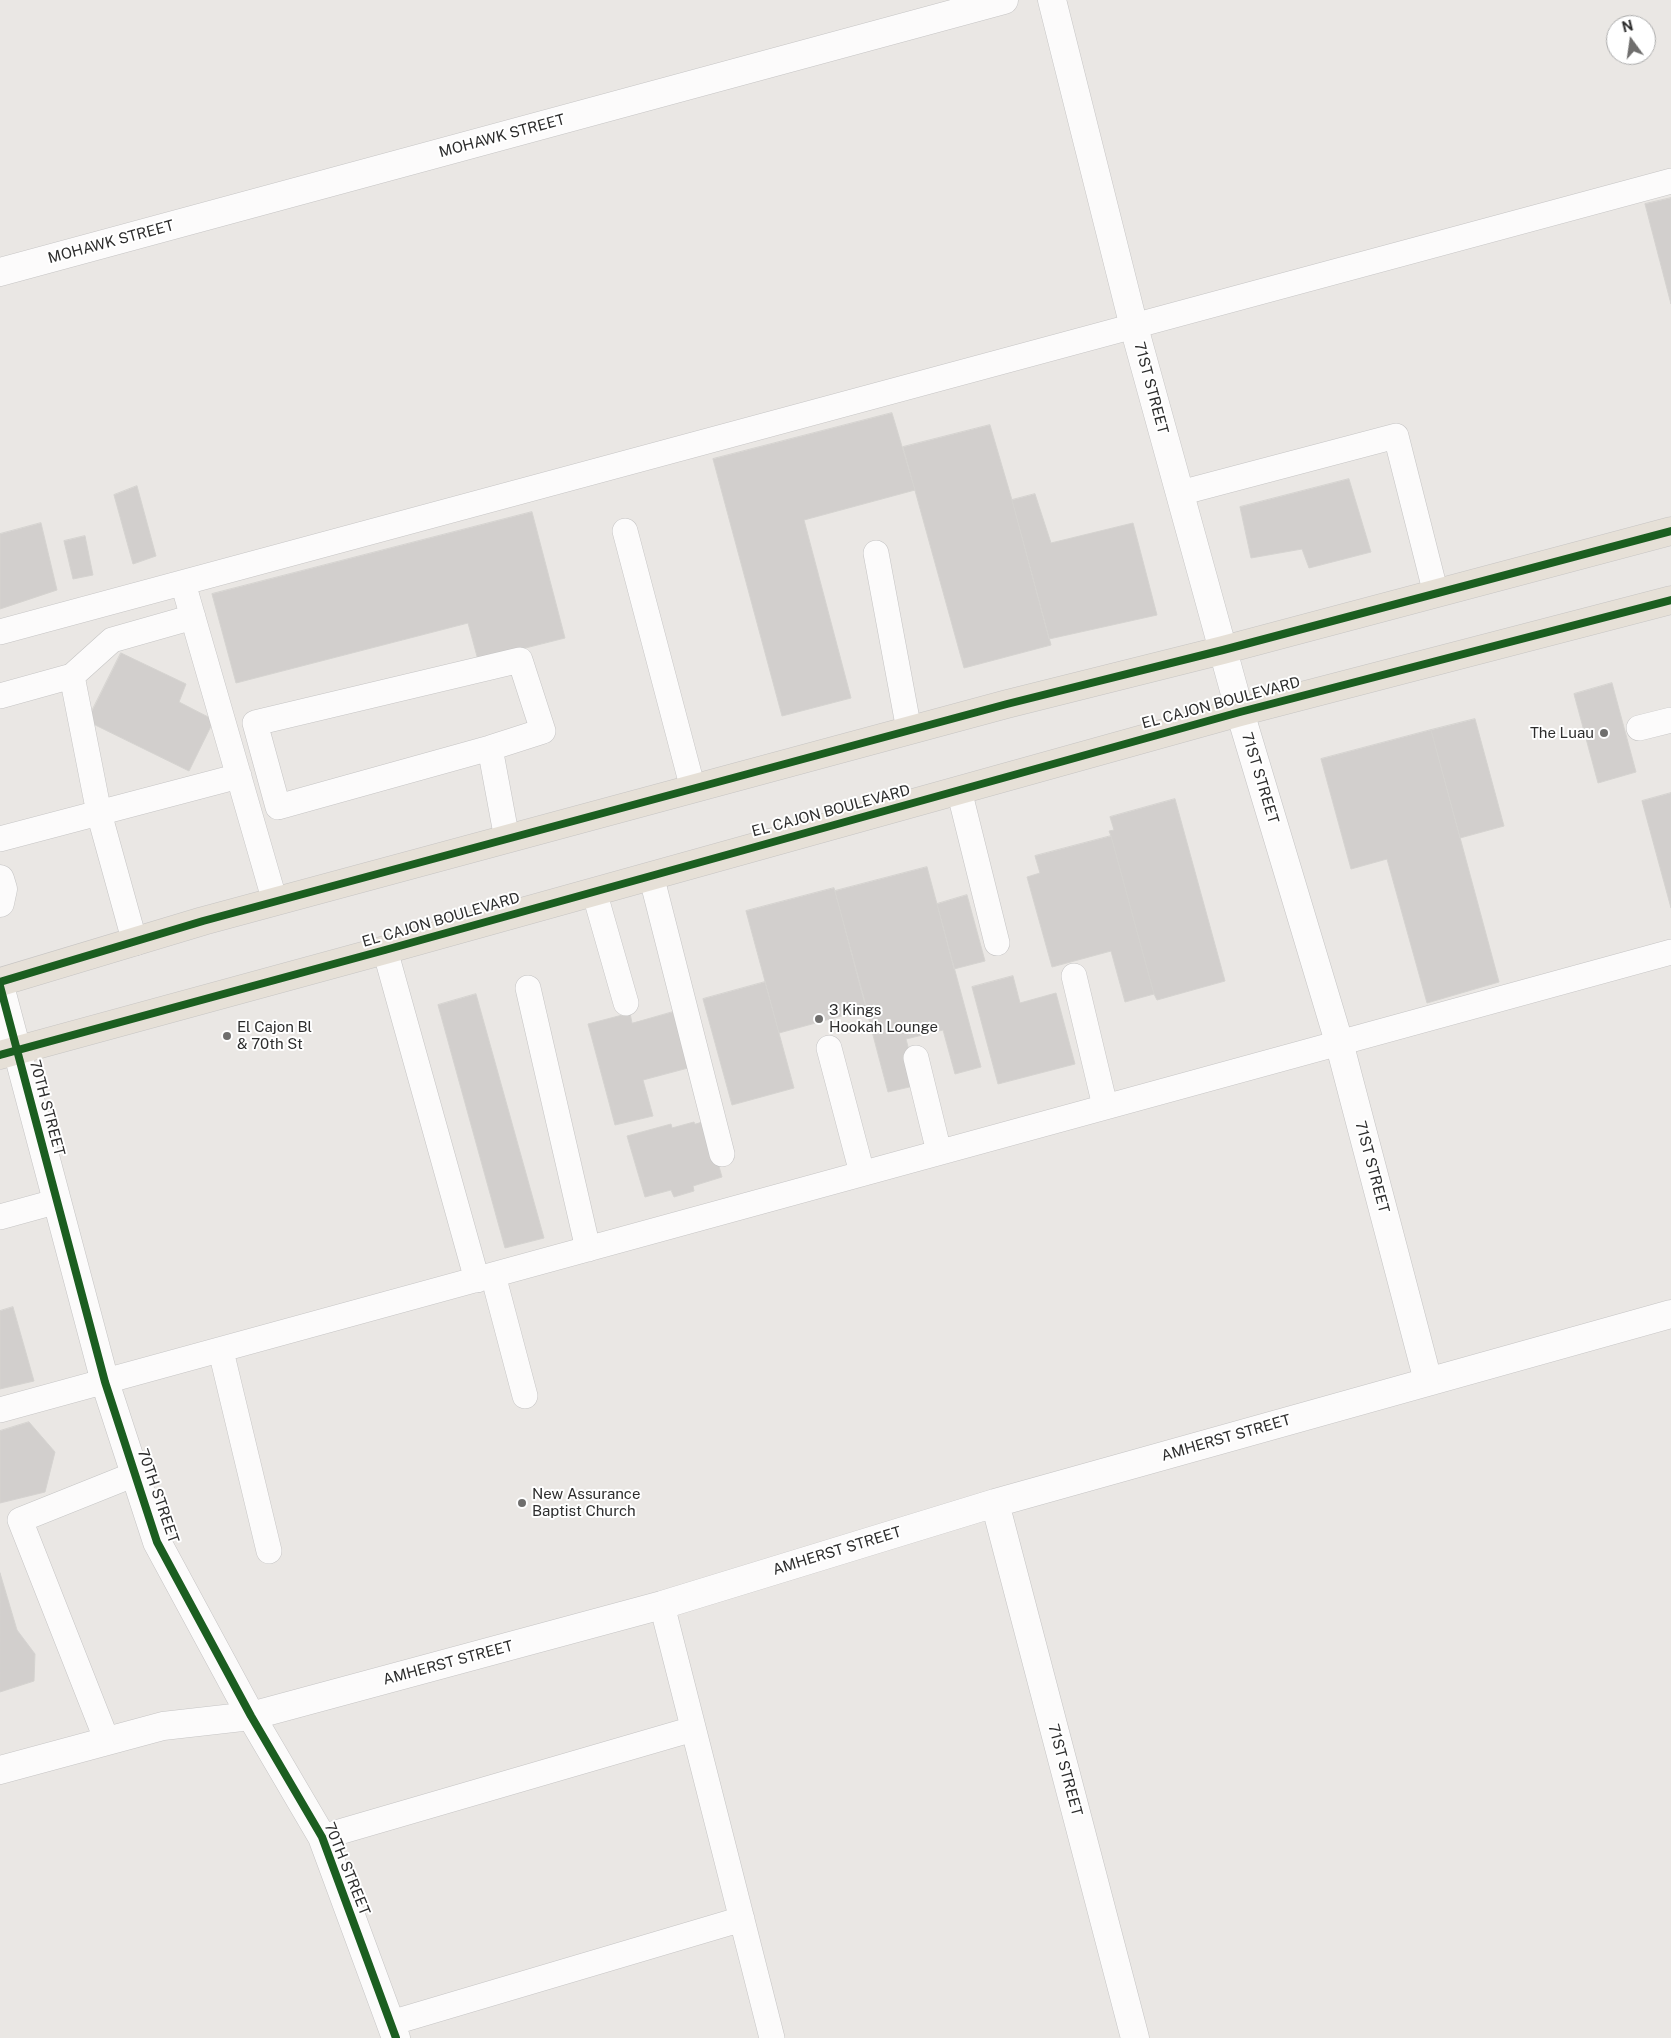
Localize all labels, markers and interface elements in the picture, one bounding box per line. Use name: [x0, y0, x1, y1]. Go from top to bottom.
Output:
north arrow: [1606, 15, 1656, 65]
text: N: [1620, 17, 1635, 36]
street label: MOHAWK STREET: [437, 111, 567, 161]
street label: MOHAWK STREET: [46, 217, 176, 267]
street label: 71ST STREET: [1130, 340, 1172, 436]
street label: EL CAJON BOULEVARD: [1140, 673, 1302, 733]
place label: The Luau: [1530, 724, 1594, 742]
marker: The Luau: [1598, 727, 1610, 739]
street label: 71ST STREET: [1238, 730, 1282, 826]
street label: EL CAJON BOULEVARD: [750, 781, 912, 841]
street label: EL CAJON BOULEVARD: [360, 889, 522, 951]
place label: 3 Kings Hookah Lounge: [829, 1001, 938, 1036]
marker: 3 Kings Hookah Lounge: [813, 1013, 825, 1025]
place label: El Cajon Bl & 70th St: [237, 1018, 312, 1053]
marker: El Cajon Bl & 70th St: [221, 1030, 233, 1042]
street label: 70TH STREET: [26, 1058, 68, 1158]
street label: 71ST STREET: [1351, 1119, 1393, 1215]
street label: AMHERST STREET: [1159, 1411, 1293, 1465]
street label: 70TH STREET: [133, 1446, 183, 1546]
place label: New Assurance Baptist Church: [532, 1485, 640, 1520]
marker: New Assurance Baptist Church: [516, 1497, 528, 1509]
street label: AMHERST STREET: [770, 1523, 904, 1579]
street label: AMHERST STREET: [381, 1637, 515, 1689]
street label: 71ST STREET: [1044, 1722, 1086, 1818]
street label: 70TH STREET: [320, 1820, 374, 1918]

